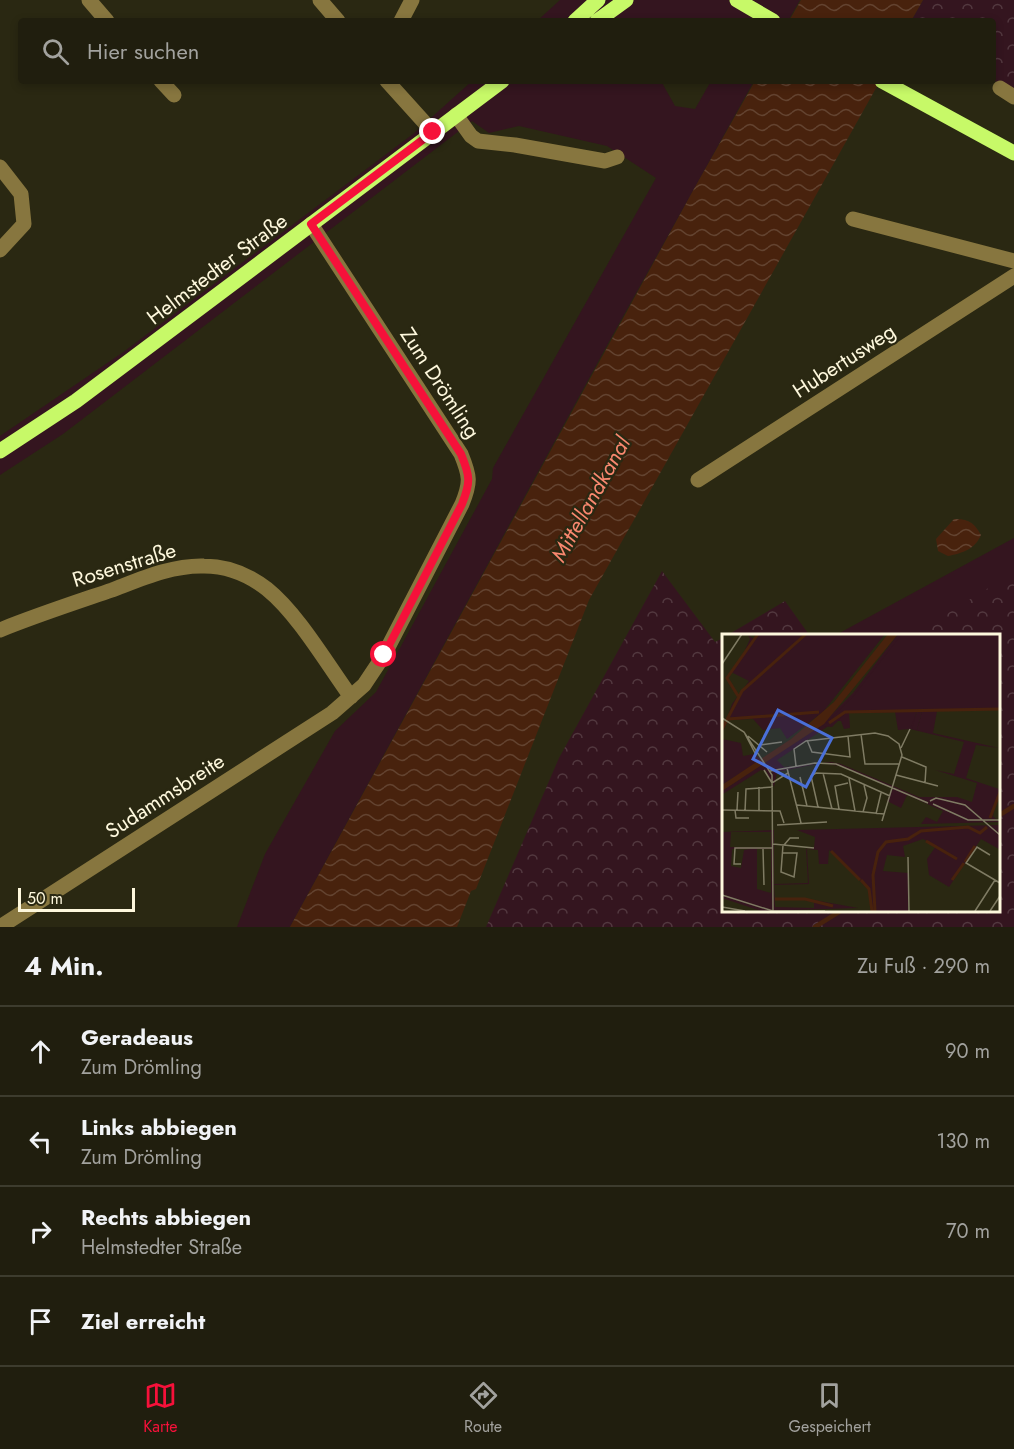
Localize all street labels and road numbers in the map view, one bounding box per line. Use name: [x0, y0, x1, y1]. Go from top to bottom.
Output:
street label: Helmstedter Straße: [140, 206, 294, 332]
street label: Hubertusweg: [787, 317, 901, 405]
street label: Zum Drömling: [393, 322, 487, 444]
street label: Rosenstraße: [68, 535, 180, 595]
street label: Sudammsbreite: [99, 746, 231, 846]

